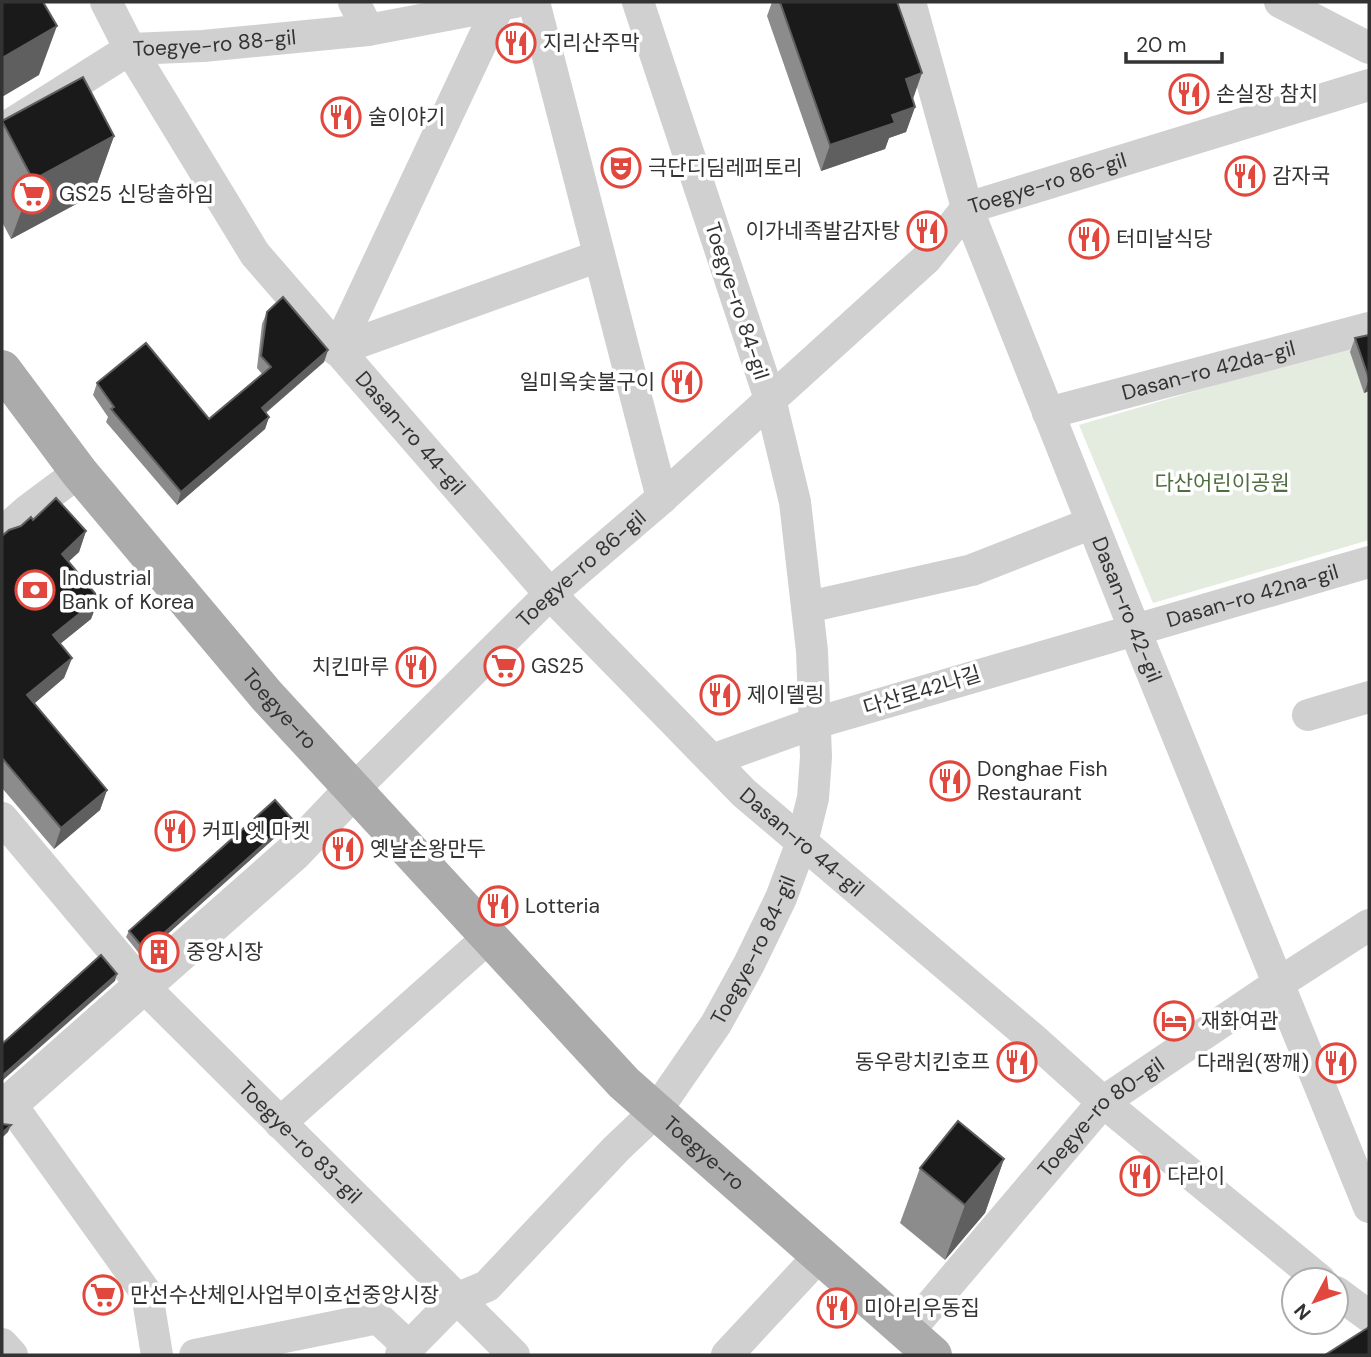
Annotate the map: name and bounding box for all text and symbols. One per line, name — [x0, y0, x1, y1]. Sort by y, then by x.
scale bar — [1126, 21, 1222, 65]
restaurant icon: 지리산주막 — [495, 22, 537, 64]
street label: Toegye-ro 88-gil — [132, 23, 297, 63]
place label: 지리산주막 — [543, 29, 640, 57]
text: 20 m — [1136, 31, 1187, 59]
restaurant icon: 손실장 참치 — [1168, 73, 1210, 115]
place label: 손실장 참치 — [1216, 80, 1318, 108]
restaurant icon: 술이야기 — [320, 96, 362, 138]
place label: 술이야기 — [368, 103, 445, 131]
street label: Toegye-ro 86-gil — [965, 146, 1130, 221]
theatre icon: 극단디딤레퍼토리 — [600, 147, 642, 189]
place label: 극단디딤레퍼토리 — [648, 154, 803, 182]
restaurant icon: 감자국 — [1224, 155, 1266, 197]
place label: 감자국 — [1272, 162, 1330, 190]
supermarket icon: GS25 신당솔하임 — [11, 173, 53, 215]
place label: GS25 신당솔하임 — [59, 180, 214, 208]
restaurant icon: 이가네족발감자탕 — [906, 210, 948, 252]
place label: 이가네족발감자탕 — [745, 217, 900, 245]
restaurant icon: 터미날식당 — [1068, 218, 1110, 260]
street label: Toegye-ro 84-gil — [698, 219, 776, 383]
place label: 터미날식당 — [1116, 225, 1213, 253]
street label: Dasan-ro 42da-gil — [1119, 334, 1298, 407]
restaurant icon: 일미옥숯불구이 — [661, 361, 703, 403]
street label: Dasan-ro 44-gil — [349, 365, 472, 501]
place label: 일미옥숯불구이 — [520, 368, 655, 396]
park label: 다산어린이공원 — [1154, 469, 1290, 497]
street label: Toegye-ro 86-gil — [510, 504, 652, 634]
street label: Dasan-ro 42-gil — [1085, 533, 1169, 687]
street label: Dasan-ro 42na-gil — [1163, 558, 1342, 634]
place label: Industrial Bank of Korea — [62, 564, 194, 616]
bank icon: Industrial Bank of Korea — [14, 569, 56, 611]
supermarket icon: GS25 — [483, 645, 525, 687]
restaurant icon: 치킨마루 — [395, 646, 437, 688]
place label: GS25 — [531, 652, 584, 680]
place label: 치킨마루 — [312, 653, 389, 681]
street label: 다산로42나길 — [860, 660, 984, 722]
street label: Toegye-ro — [236, 663, 323, 755]
restaurant icon: 제이델링 — [699, 674, 741, 716]
place label: 제이델링 — [747, 681, 824, 709]
place label: Donghae Fish Restaurant — [977, 755, 1108, 807]
restaurant icon: Donghae Fish Restaurant — [929, 760, 971, 802]
street label: Dasan-ro 44-gil — [734, 781, 870, 903]
restaurant icon: 커피 엣 마켓 — [154, 810, 196, 852]
place label: 커피 엣 마켓 — [202, 817, 310, 845]
restaurant icon: 옛날손왕만두 — [322, 828, 364, 870]
place label: 옛날손왕만두 — [370, 835, 486, 863]
street label: Toegye-ro 84-gil — [704, 872, 802, 1030]
restaurant icon: Lotteria — [477, 885, 519, 927]
place label: Lotteria — [525, 892, 600, 920]
building icon: 중앙시장 — [138, 931, 180, 973]
place label: 중앙시장 — [186, 938, 263, 966]
hotel icon: 재화여관 — [1153, 1000, 1195, 1042]
place label: 재화여관 — [1201, 1007, 1278, 1035]
restaurant icon: 동우랑치킨호프 — [996, 1041, 1038, 1083]
restaurant icon: 다래원(짱깨) — [1315, 1042, 1357, 1084]
place label: 동우랑치킨호프 — [855, 1048, 990, 1076]
place label: 다래원(짱깨) — [1197, 1049, 1309, 1077]
street label: Toegye-ro 80-gil — [1031, 1051, 1170, 1183]
street label: Toegye-ro 83-gil — [232, 1075, 368, 1210]
street label: Toegye-ro — [657, 1110, 751, 1197]
restaurant icon: 다라이 — [1119, 1155, 1161, 1197]
place label: 다라이 — [1167, 1162, 1225, 1190]
north arrow — [1280, 1266, 1350, 1336]
supermarket icon: 만선수산체인사업부이호선중앙시장 — [82, 1274, 124, 1316]
place label: 만선수산체인사업부이호선중앙시장 — [130, 1281, 439, 1309]
restaurant icon: 미아리우동집 — [816, 1287, 858, 1329]
place label: 미아리우동집 — [864, 1294, 980, 1322]
text: N — [1289, 1298, 1317, 1325]

